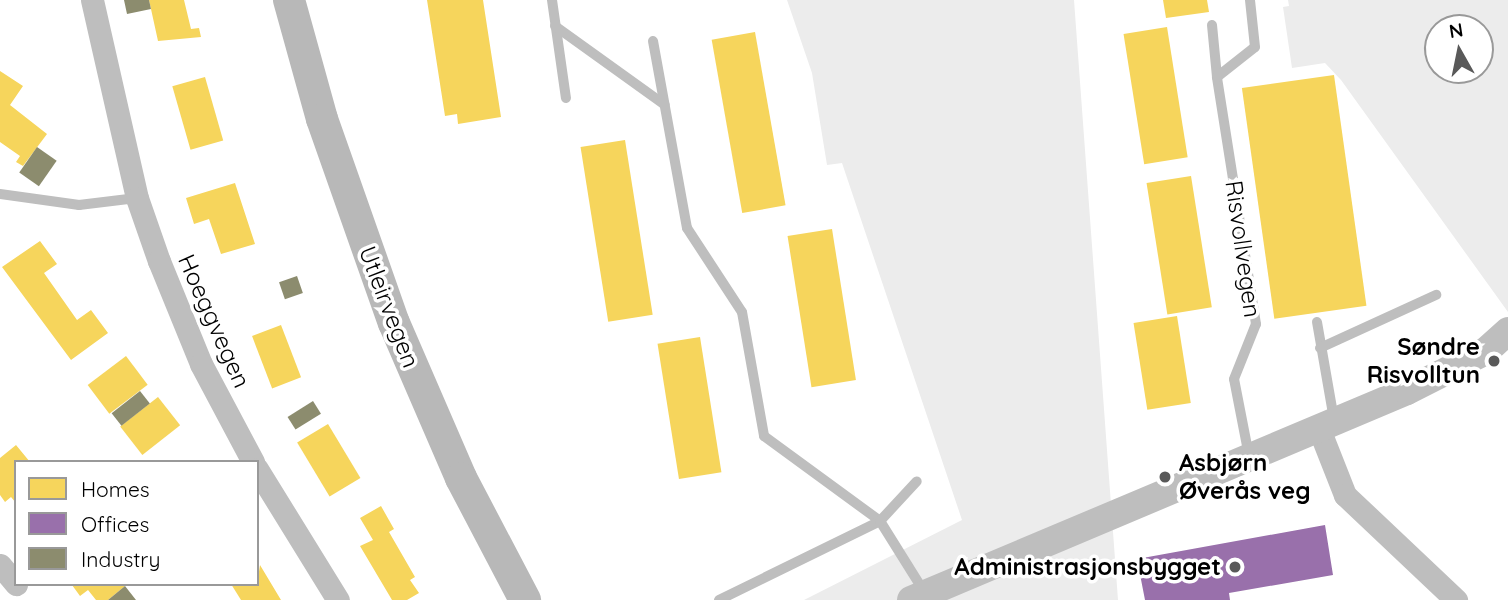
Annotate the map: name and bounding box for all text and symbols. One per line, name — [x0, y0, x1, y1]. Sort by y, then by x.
north arrow — [1424, 14, 1494, 84]
text: N — [1447, 17, 1465, 43]
street label: Risvollvegen — [1219, 179, 1267, 319]
street label: Utleirvegen — [353, 242, 425, 372]
street label: Hoeggvegen — [172, 250, 256, 392]
place label: Søndre Risvolltun — [1367, 333, 1480, 389]
marker: Søndre Risvolltun — [1486, 353, 1502, 369]
place label: Asbjørn Øverås veg — [1179, 449, 1310, 505]
legend — [14, 460, 259, 586]
marker: Asbjørn Øverås veg — [1157, 469, 1173, 485]
text: Homes — [81, 476, 150, 502]
text: Offices — [81, 511, 149, 537]
text: Industry — [81, 546, 160, 572]
place label: Administrasjonsbygget — [954, 553, 1221, 581]
marker: Administrasjonsbygget — [1227, 559, 1243, 575]

